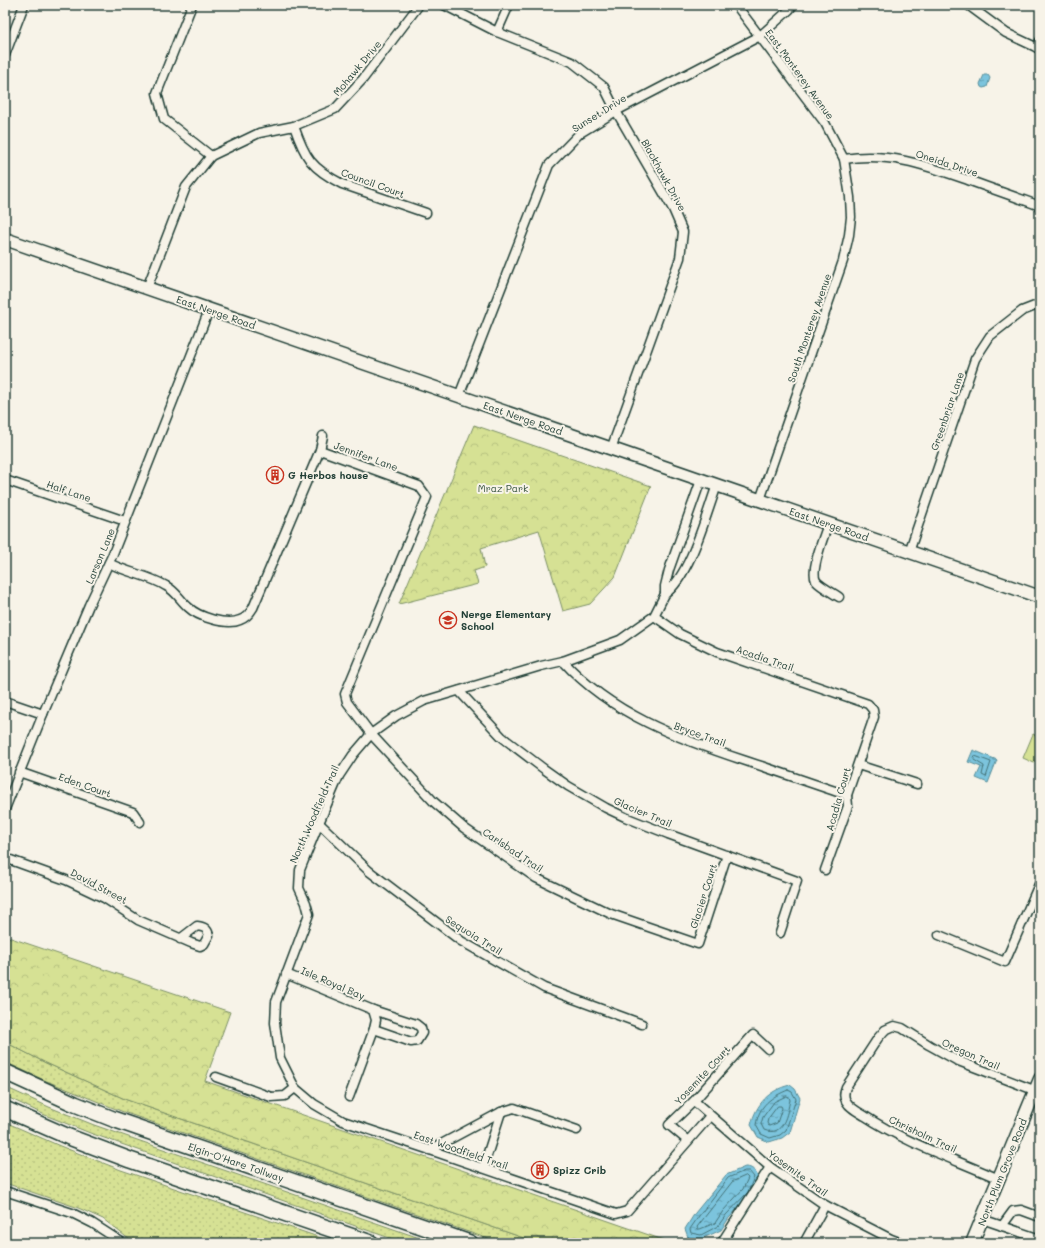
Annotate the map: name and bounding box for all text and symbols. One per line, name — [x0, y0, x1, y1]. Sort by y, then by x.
street label: East Monterey Avenue — [762, 26, 838, 122]
street label: Mohawk Drive — [330, 37, 384, 99]
street label: Sunset Drive — [569, 91, 629, 135]
street label: Blackhawk Drive — [638, 136, 690, 214]
street label: Oneida Drive — [914, 146, 980, 180]
street label: Council Court — [339, 165, 407, 201]
street label: South Monterey Avenue — [784, 272, 834, 384]
street label: East Nerge Road — [174, 292, 258, 332]
street label: Greenbriar Lane — [927, 370, 967, 452]
street label: East Nerge Road — [481, 398, 565, 438]
street label: Jennifer Lane — [332, 438, 400, 474]
building icon: G Herbos house — [265, 465, 285, 485]
place label: G Herbos house — [288, 468, 368, 482]
street label: Half Lane — [45, 477, 93, 505]
park label: Mraz Park — [478, 481, 528, 495]
street label: East Nerge Road — [787, 504, 871, 544]
street label: Larson Lane — [82, 526, 118, 586]
place label: Nerge Elementary School — [461, 607, 552, 633]
school or university icon: Nerge Elementary School — [438, 610, 458, 630]
street label: Acadia Trail — [734, 642, 796, 674]
street label: Bryce Trail — [672, 718, 728, 750]
street label: North Woodfield Trail — [286, 763, 342, 865]
street label: Acadia Court — [822, 765, 854, 833]
street label: Eden Court — [57, 769, 113, 801]
street label: Glacier Trail — [612, 793, 674, 831]
street label: Carlsbad Trail — [480, 825, 546, 875]
street label: Glacier Court — [686, 862, 720, 930]
street label: David Street — [68, 865, 130, 907]
street label: Sequoia Trail — [443, 912, 505, 958]
street label: Isle Royal Bay — [299, 963, 367, 1003]
street label: Oregon Trail — [940, 1035, 1002, 1073]
street label: Yosemite Court — [671, 1042, 733, 1108]
street label: Chrisholm Trail — [887, 1112, 959, 1156]
street label: North Plum Grove Road — [974, 1116, 1030, 1228]
street label: East Woodfield Trail — [412, 1127, 510, 1173]
street label: Elgin-O'Hare Tollway — [186, 1139, 286, 1185]
street label: Yosemite Trail — [765, 1147, 831, 1199]
building icon: Spizz Crib — [530, 1160, 550, 1180]
place label: Spizz Crib — [553, 1163, 606, 1177]

